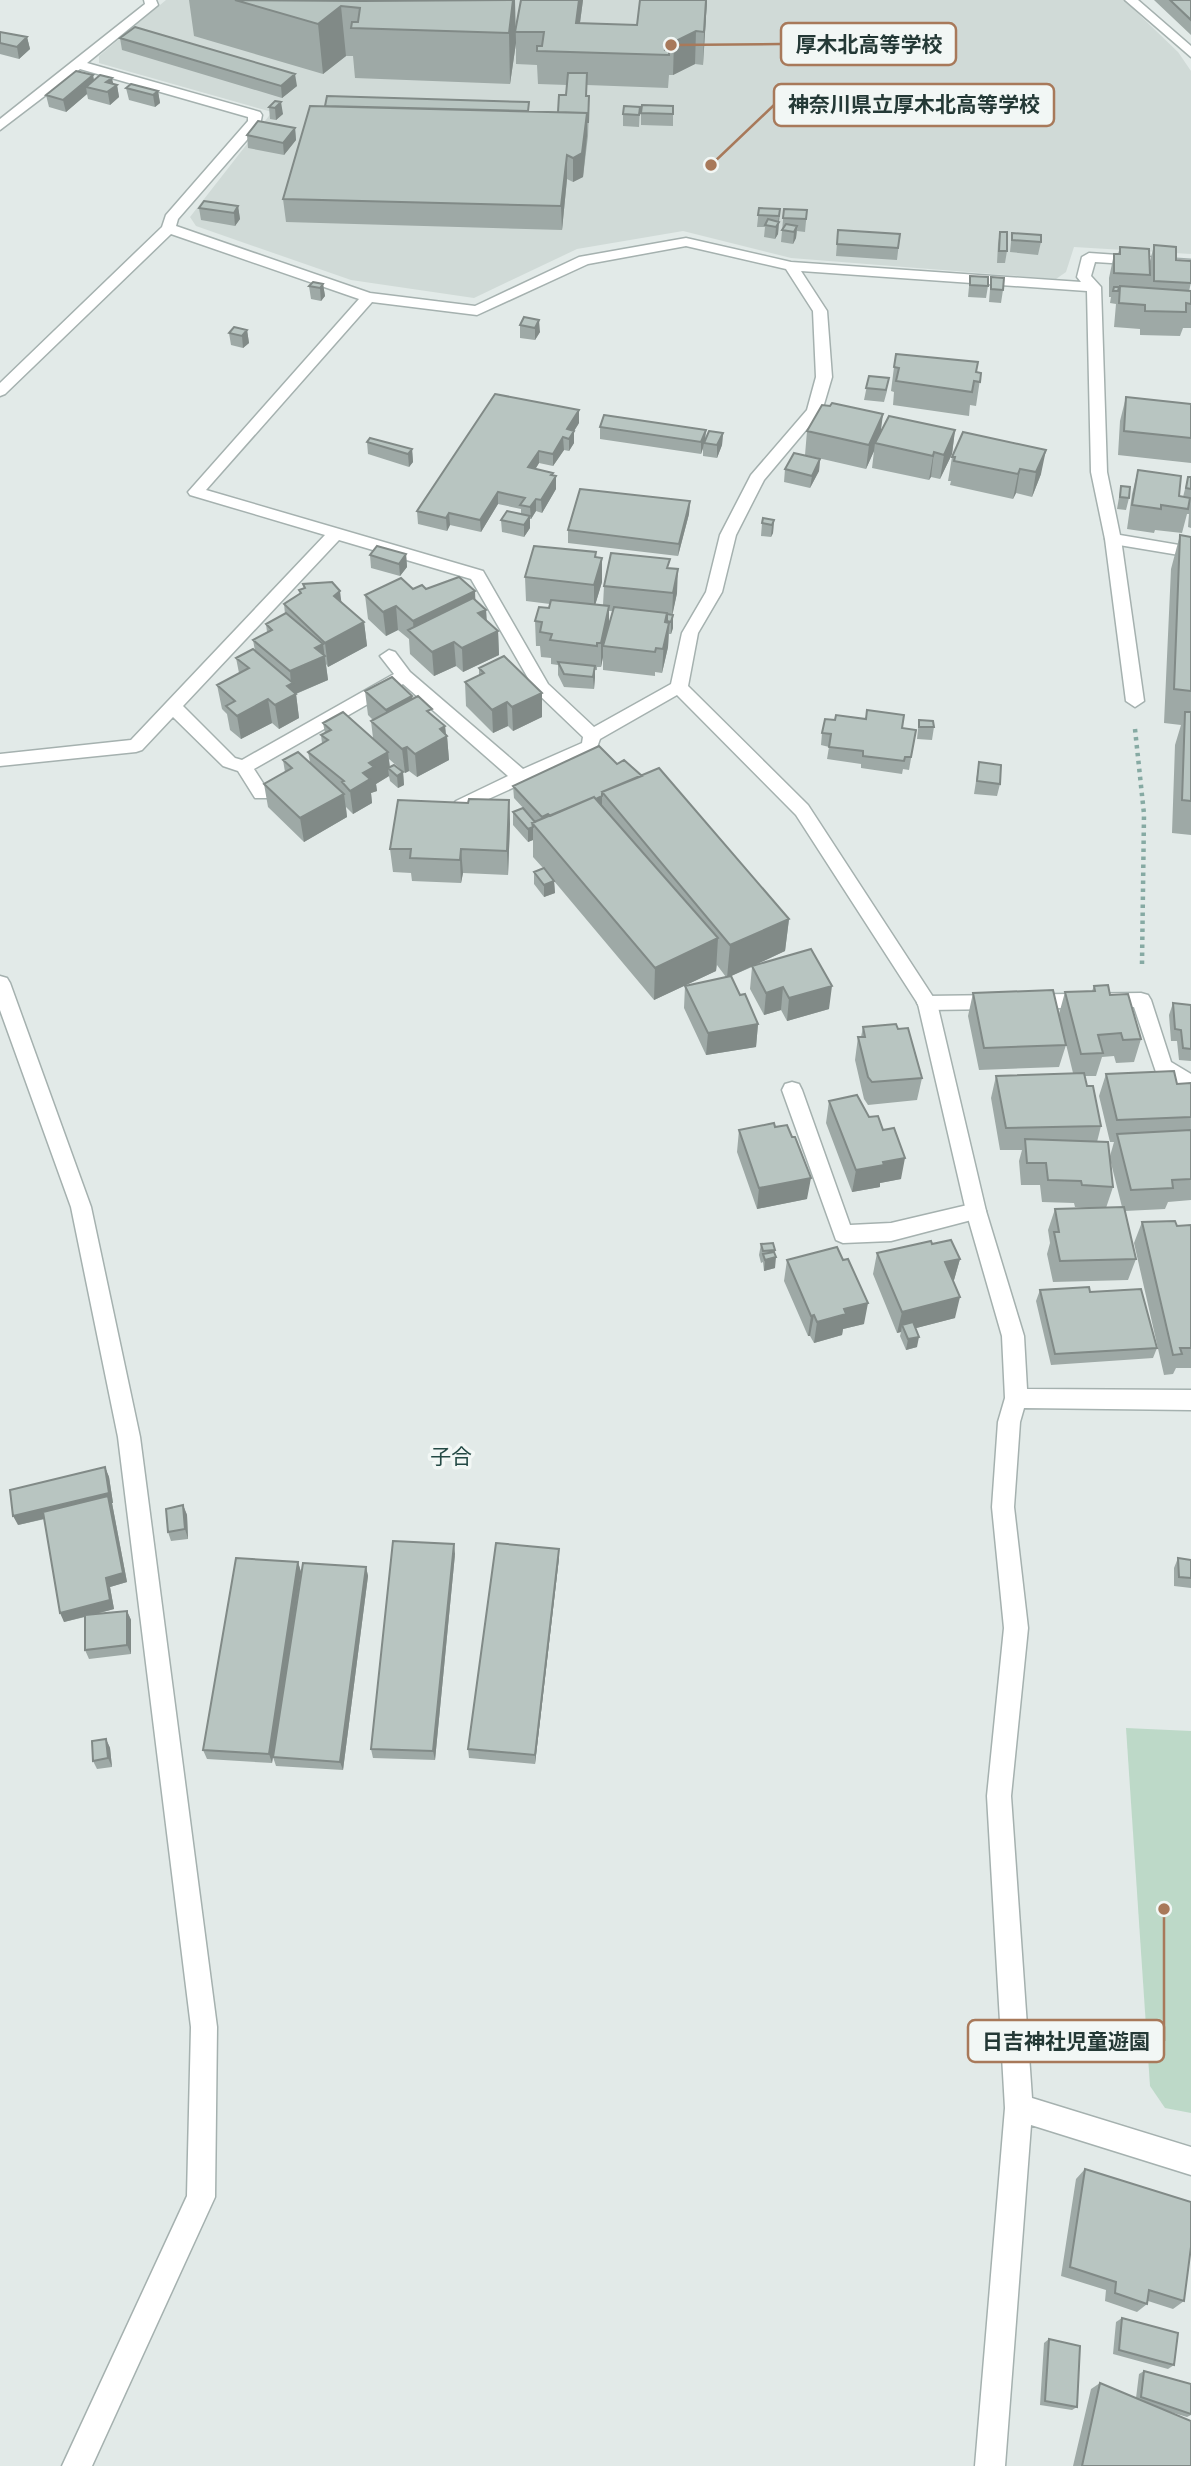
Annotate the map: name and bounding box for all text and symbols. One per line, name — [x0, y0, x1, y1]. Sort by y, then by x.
callout: 厚木北高等学校 — [781, 23, 956, 65]
text: 厚木北高等学校 — [796, 31, 943, 57]
callout: 神奈川県立厚木北高等学校 — [774, 84, 1054, 126]
text: 神奈川県立厚木北高等学校 — [788, 91, 1040, 117]
district label: 子合 — [430, 1443, 472, 1469]
callout: 日吉神社児童遊園 — [968, 2020, 1164, 2062]
text: 日吉神社児童遊園 — [982, 2028, 1150, 2054]

